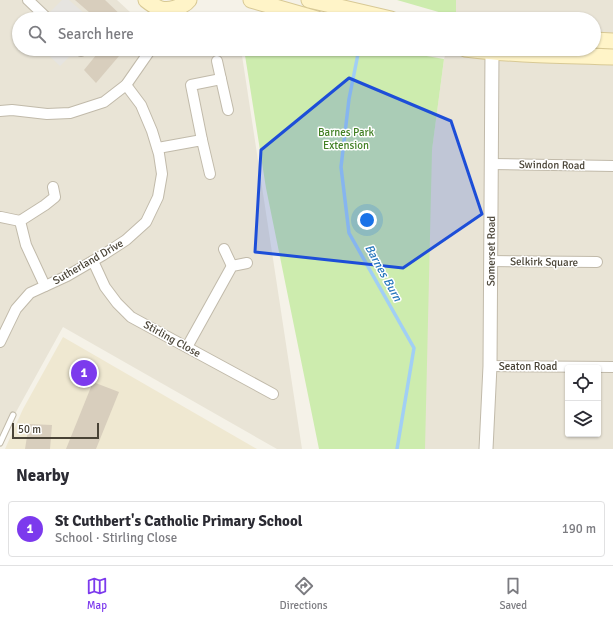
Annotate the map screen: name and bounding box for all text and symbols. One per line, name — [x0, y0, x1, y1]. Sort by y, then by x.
search box — [12, 12, 601, 56]
icon: search — [26, 23, 48, 45]
text: Search here — [58, 25, 134, 43]
park label: Barnes Park Extension — [318, 126, 375, 152]
street label: Swindon Road — [519, 158, 586, 172]
your location — [357, 210, 377, 230]
street label: Somerset Road — [484, 216, 497, 286]
street label: Sutherland Drive — [50, 237, 126, 287]
water label: Barnes Burn — [361, 242, 405, 305]
street label: Selkirk Square — [510, 255, 578, 269]
street label: Stirling Close — [141, 318, 203, 360]
pin: 1 — [71, 358, 97, 388]
street label: Seaton Road — [499, 360, 557, 373]
map controls — [565, 365, 601, 437]
button: locate — [565, 365, 601, 401]
button: layers — [565, 401, 601, 437]
scale bar — [12, 421, 99, 440]
text: 50 m — [18, 423, 41, 436]
text: Nearby — [16, 465, 69, 486]
text: St Cuthbert's Catholic Primary School — [55, 512, 302, 530]
text: 1 — [26, 521, 34, 537]
text: 190 m — [562, 521, 596, 537]
text: School · Stirling Close — [55, 530, 177, 546]
tab: Map — [86, 575, 108, 612]
tab: Directions — [280, 575, 328, 612]
tab: Saved — [499, 575, 527, 612]

